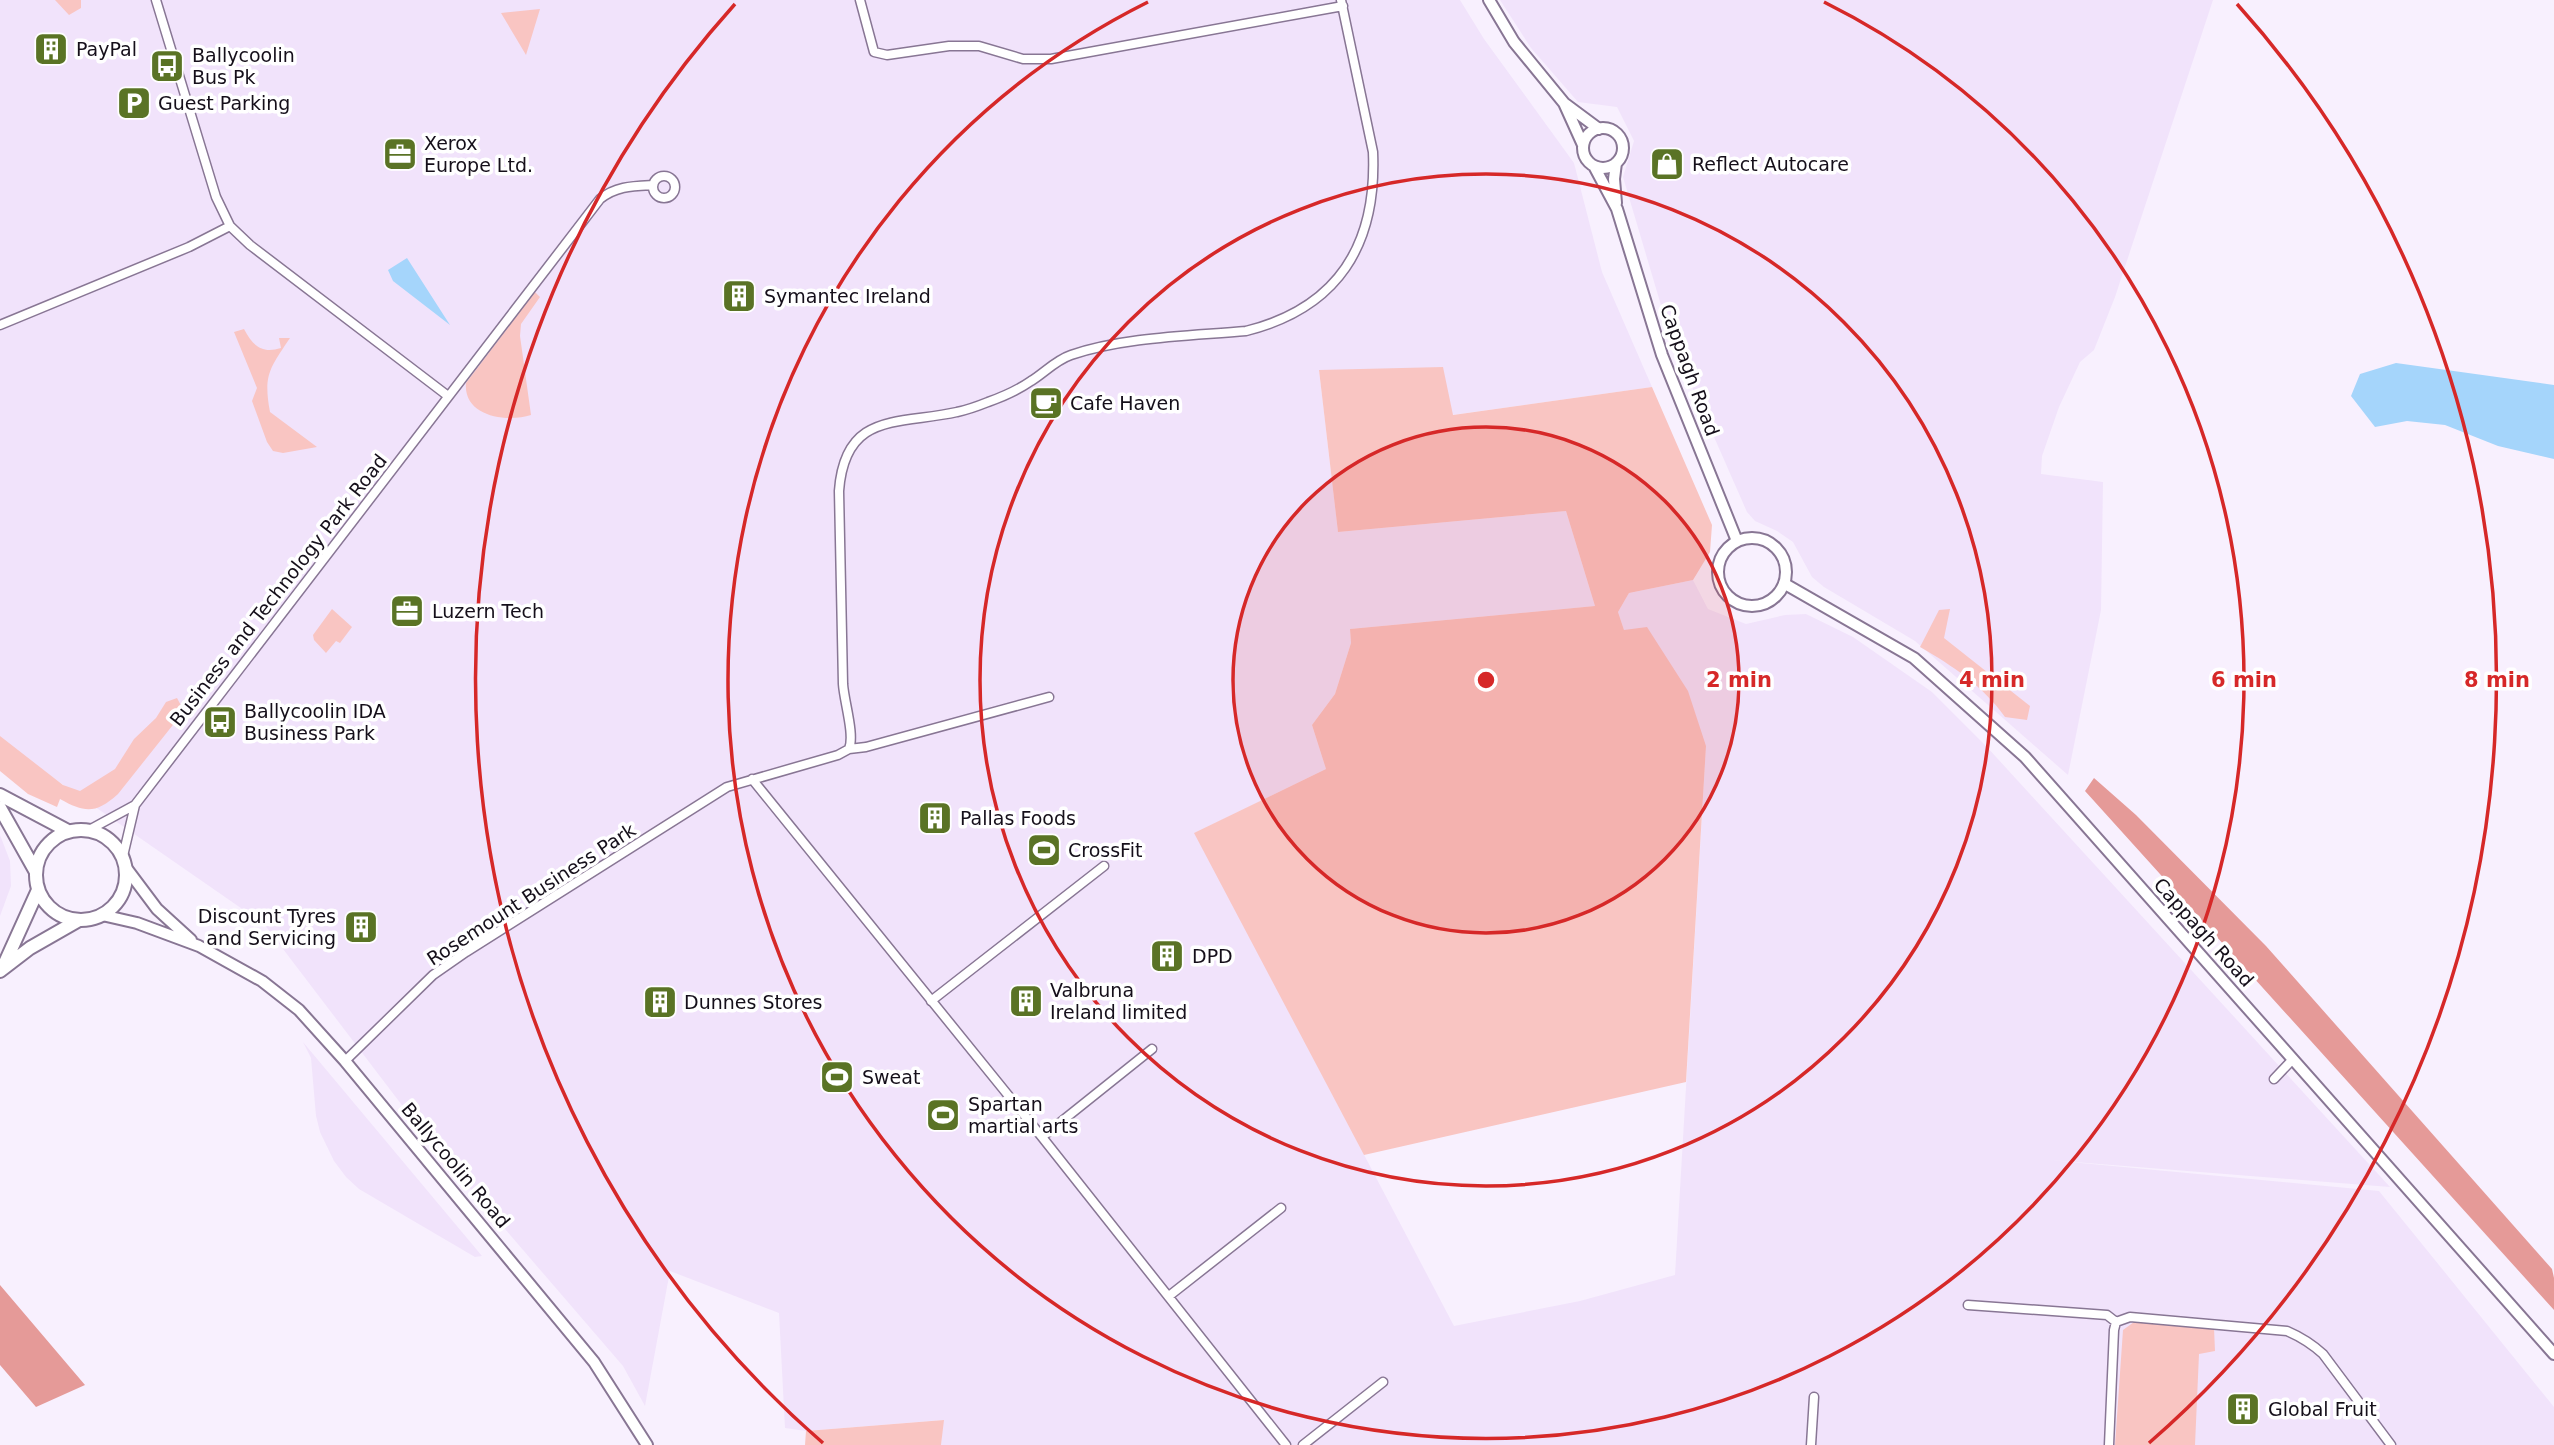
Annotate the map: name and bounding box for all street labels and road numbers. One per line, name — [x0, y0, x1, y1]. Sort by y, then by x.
street label: Cappagh Road — [1656, 301, 1724, 439]
street label: Business and Technology Park Road — [165, 450, 391, 730]
street label: Rosemount Business Park — [423, 818, 639, 970]
street label: Cappagh Road — [2149, 873, 2259, 991]
street label: Ballycoolin Road — [397, 1098, 515, 1232]

